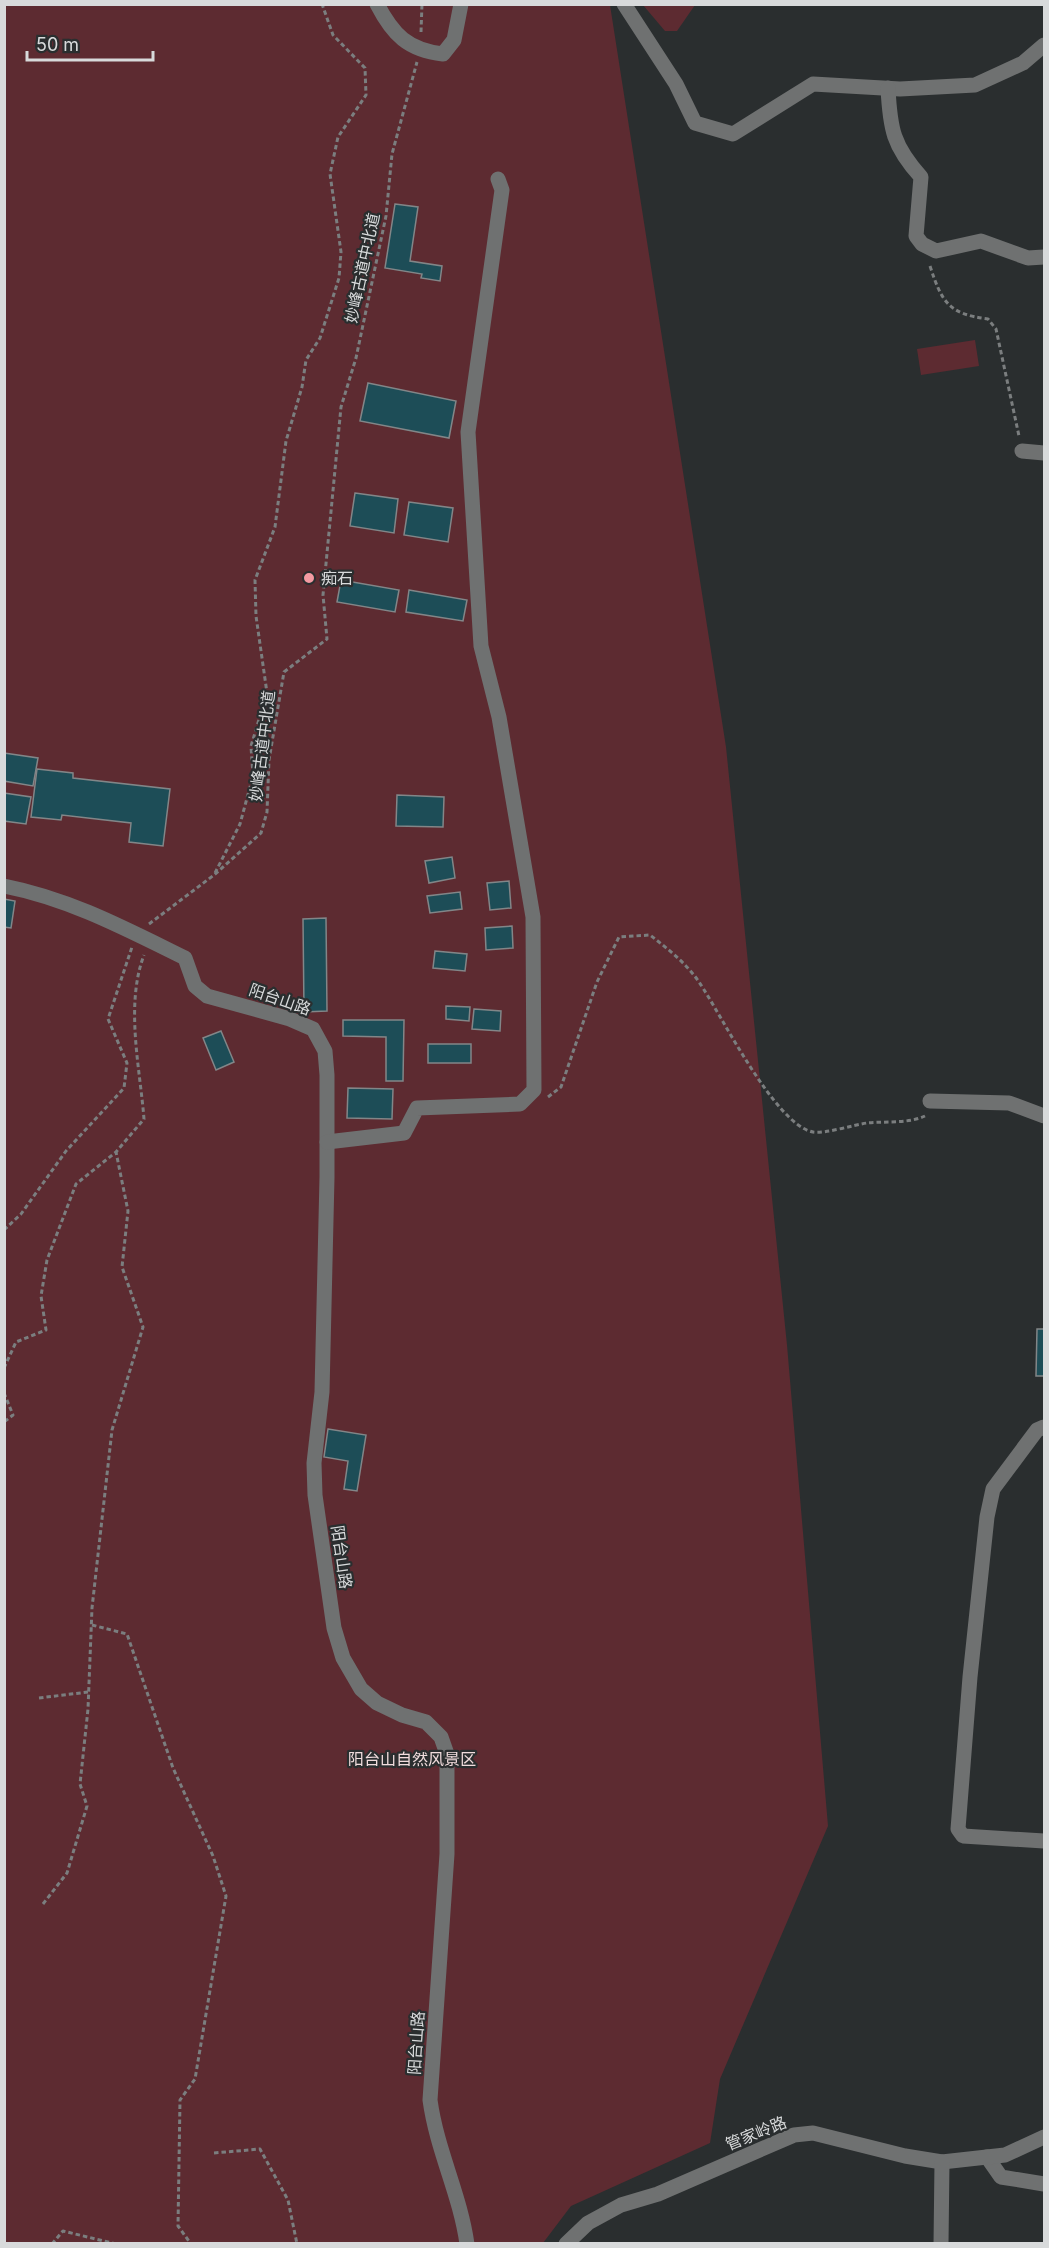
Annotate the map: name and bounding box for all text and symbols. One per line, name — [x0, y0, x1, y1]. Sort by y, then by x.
scale bar — [27, 24, 153, 62]
text: 50 m — [36, 34, 79, 55]
street label: 妙峰古道中北道 — [341, 211, 383, 325]
place label: 痴石 — [321, 568, 353, 588]
marker: 痴石 — [302, 571, 316, 585]
street label: 妙峰古道中北道 — [245, 689, 279, 803]
street label: 阳台山路 — [246, 979, 314, 1019]
street label: 阳台山路 — [328, 1524, 356, 1590]
park label: 阳台山自然风景区 — [348, 1749, 476, 1769]
street label: 阳台山路 — [404, 2010, 428, 2076]
street label: 管家岭路 — [723, 2112, 789, 2154]

